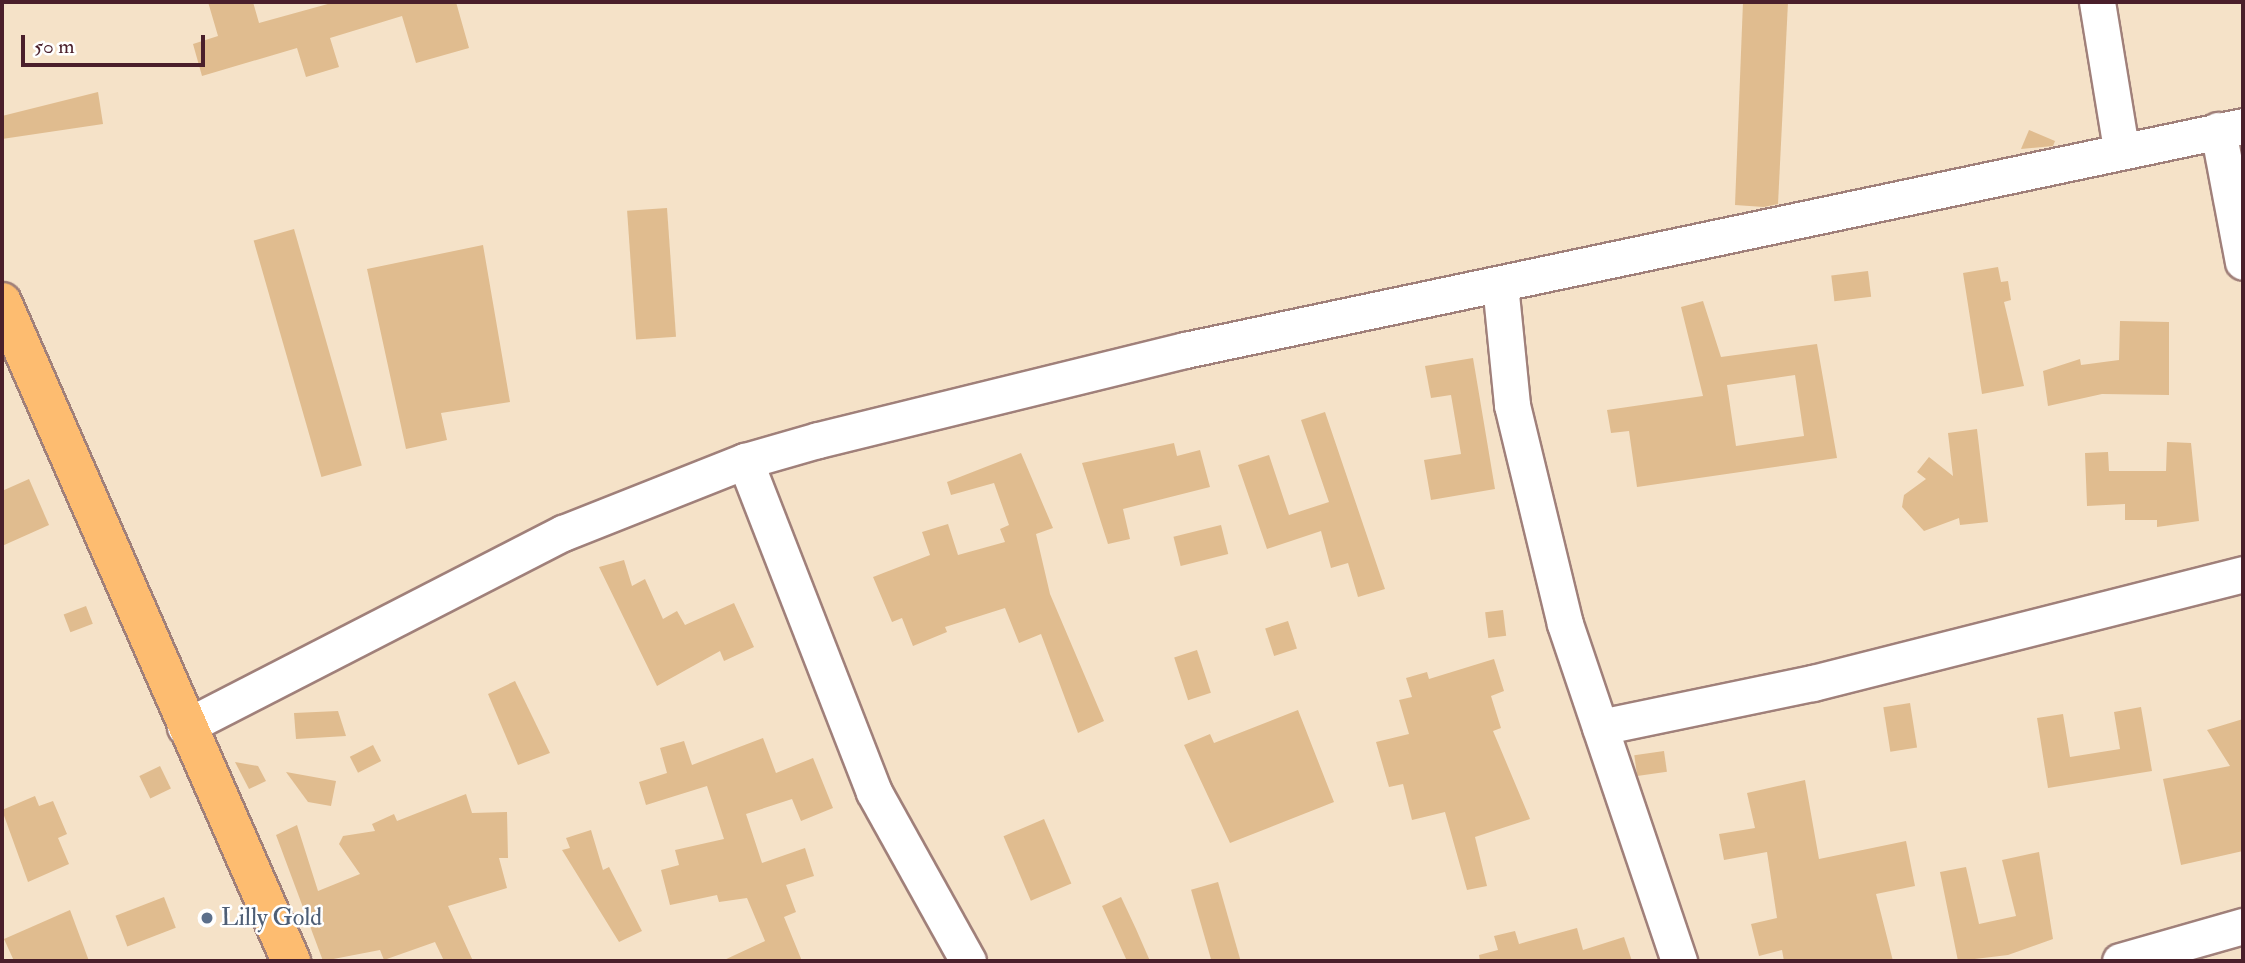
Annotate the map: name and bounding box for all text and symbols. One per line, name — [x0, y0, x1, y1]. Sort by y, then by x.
scale bar — [24, 21, 208, 65]
text: 50 m — [34, 33, 75, 60]
place label: Lilly Gold — [221, 904, 322, 932]
marker: Lilly Gold — [199, 910, 215, 926]

